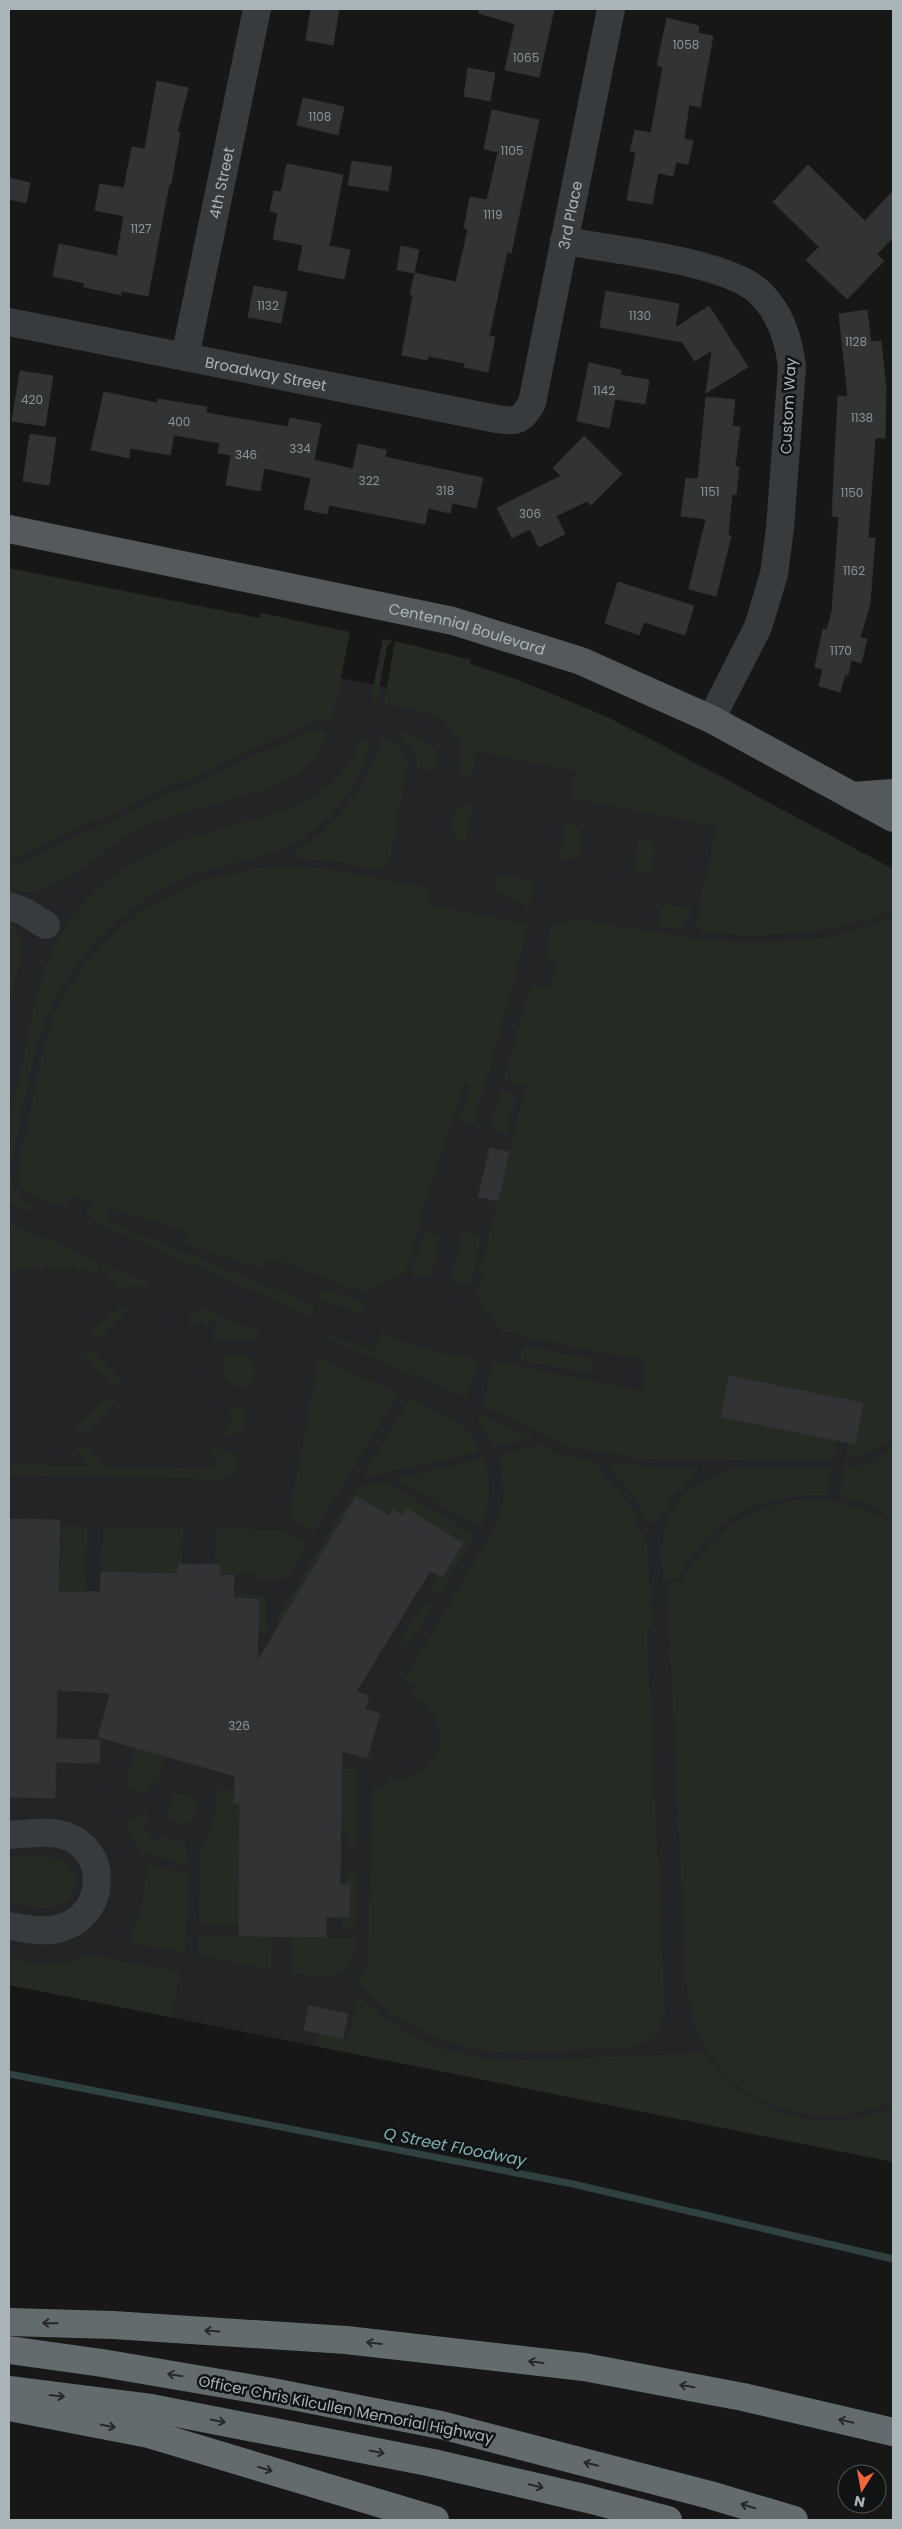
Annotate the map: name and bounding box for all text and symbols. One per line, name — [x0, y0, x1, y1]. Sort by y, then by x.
house number: 1058 — [673, 36, 699, 53]
house number: 1065 — [513, 49, 539, 66]
house number: 1108 — [309, 108, 331, 125]
house number: 1105 — [501, 142, 523, 159]
street label: 4th Street — [203, 145, 239, 220]
street label: 3rd Place — [553, 179, 587, 251]
house number: 1119 — [483, 206, 503, 223]
house number: 1127 — [130, 220, 152, 237]
house number: 1132 — [257, 297, 279, 314]
house number: 1130 — [629, 307, 651, 324]
house number: 1128 — [845, 333, 867, 350]
street label: Broadway Street — [203, 351, 329, 395]
street label: Custom Way — [775, 357, 801, 455]
house number: 1142 — [593, 382, 615, 399]
house number: 420 — [21, 391, 43, 408]
house number: 1138 — [851, 409, 873, 426]
house number: 400 — [168, 413, 190, 430]
house number: 334 — [289, 440, 311, 457]
house number: 346 — [235, 446, 257, 463]
house number: 322 — [359, 472, 380, 489]
house number: 318 — [436, 482, 454, 499]
house number: 1151 — [700, 483, 720, 500]
house number: 1150 — [841, 484, 863, 501]
house number: 306 — [519, 505, 541, 522]
house number: 1162 — [843, 562, 865, 579]
street label: Centennial Boulevard — [387, 597, 548, 660]
house number: 1170 — [830, 642, 852, 659]
house number: 326 — [228, 1717, 250, 1734]
water label: Q Street Floodway — [382, 2122, 529, 2172]
one-way arrow — [42, 2318, 58, 2328]
one-way arrow — [204, 2327, 220, 2336]
one-way arrow — [366, 2338, 382, 2348]
one-way arrow — [528, 2357, 544, 2367]
one-way arrow — [168, 2370, 184, 2380]
street label: Officer Chris Kilcullen Memorial Highway — [197, 2370, 496, 2448]
one-way arrow — [680, 2381, 696, 2391]
one-way arrow — [49, 2391, 65, 2401]
one-way arrow — [209, 2416, 225, 2426]
one-way arrow — [838, 2416, 854, 2425]
one-way arrow — [100, 2422, 116, 2432]
one-way arrow — [369, 2447, 385, 2457]
one-way arrow — [583, 2459, 599, 2468]
north arrow — [837, 2464, 887, 2514]
one-way arrow — [256, 2465, 272, 2475]
one-way arrow — [527, 2482, 543, 2491]
text: N — [852, 2491, 867, 2513]
one-way arrow — [740, 2501, 756, 2511]

